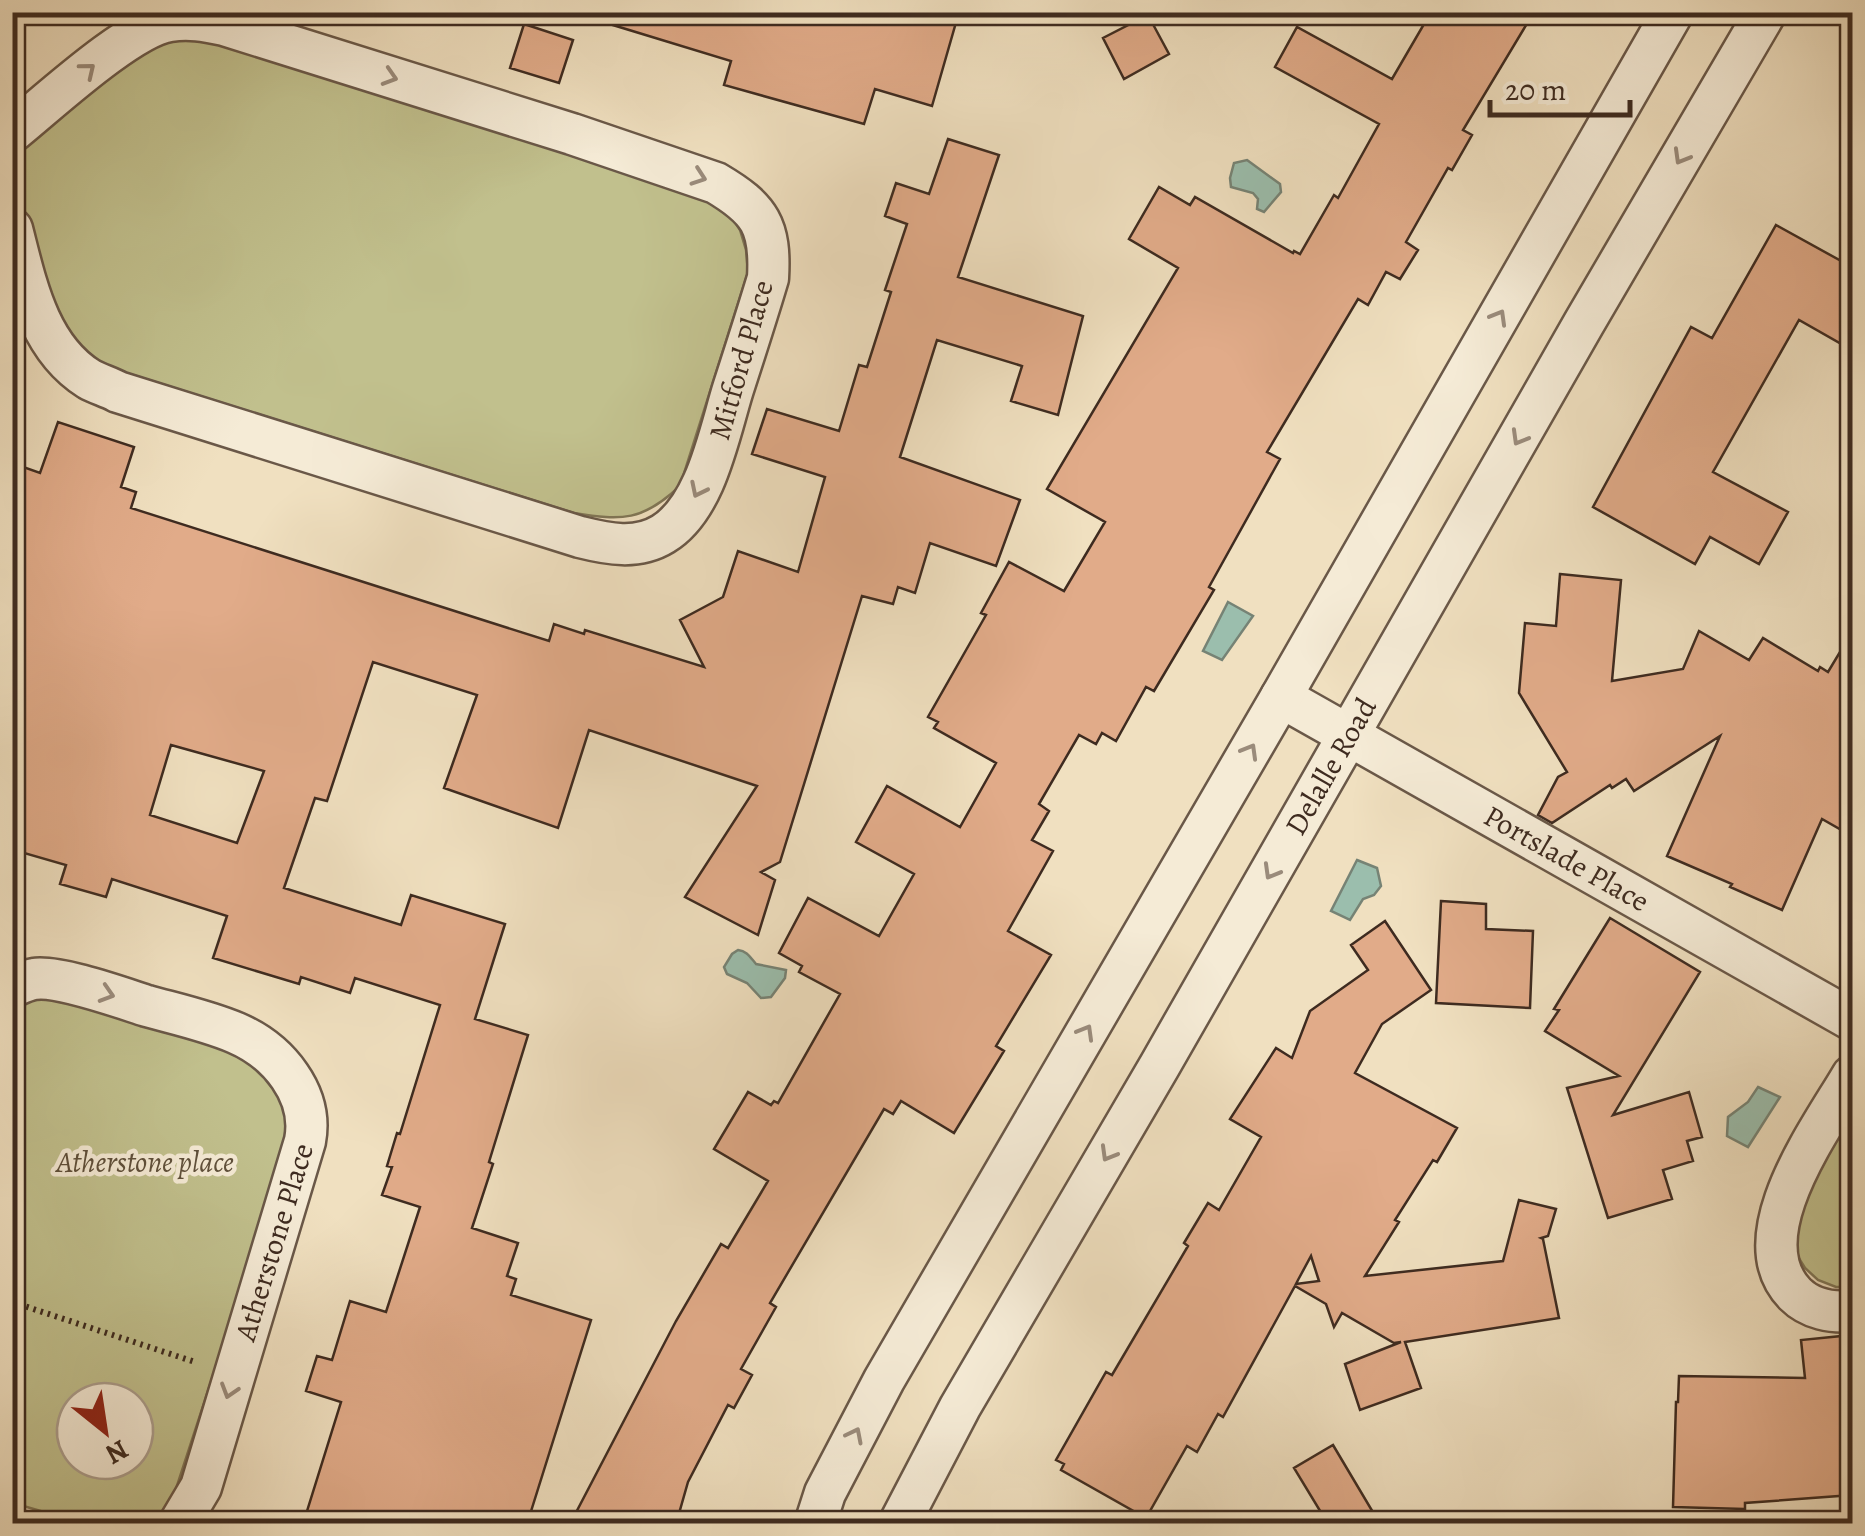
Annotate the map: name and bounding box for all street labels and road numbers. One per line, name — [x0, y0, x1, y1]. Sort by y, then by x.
street label: Mitford Place — [699, 275, 783, 445]
street label: Delalle Road — [1275, 690, 1386, 843]
street label: Portslade Place — [1477, 796, 1656, 921]
street label: Atherstone Place — [225, 1138, 323, 1347]

